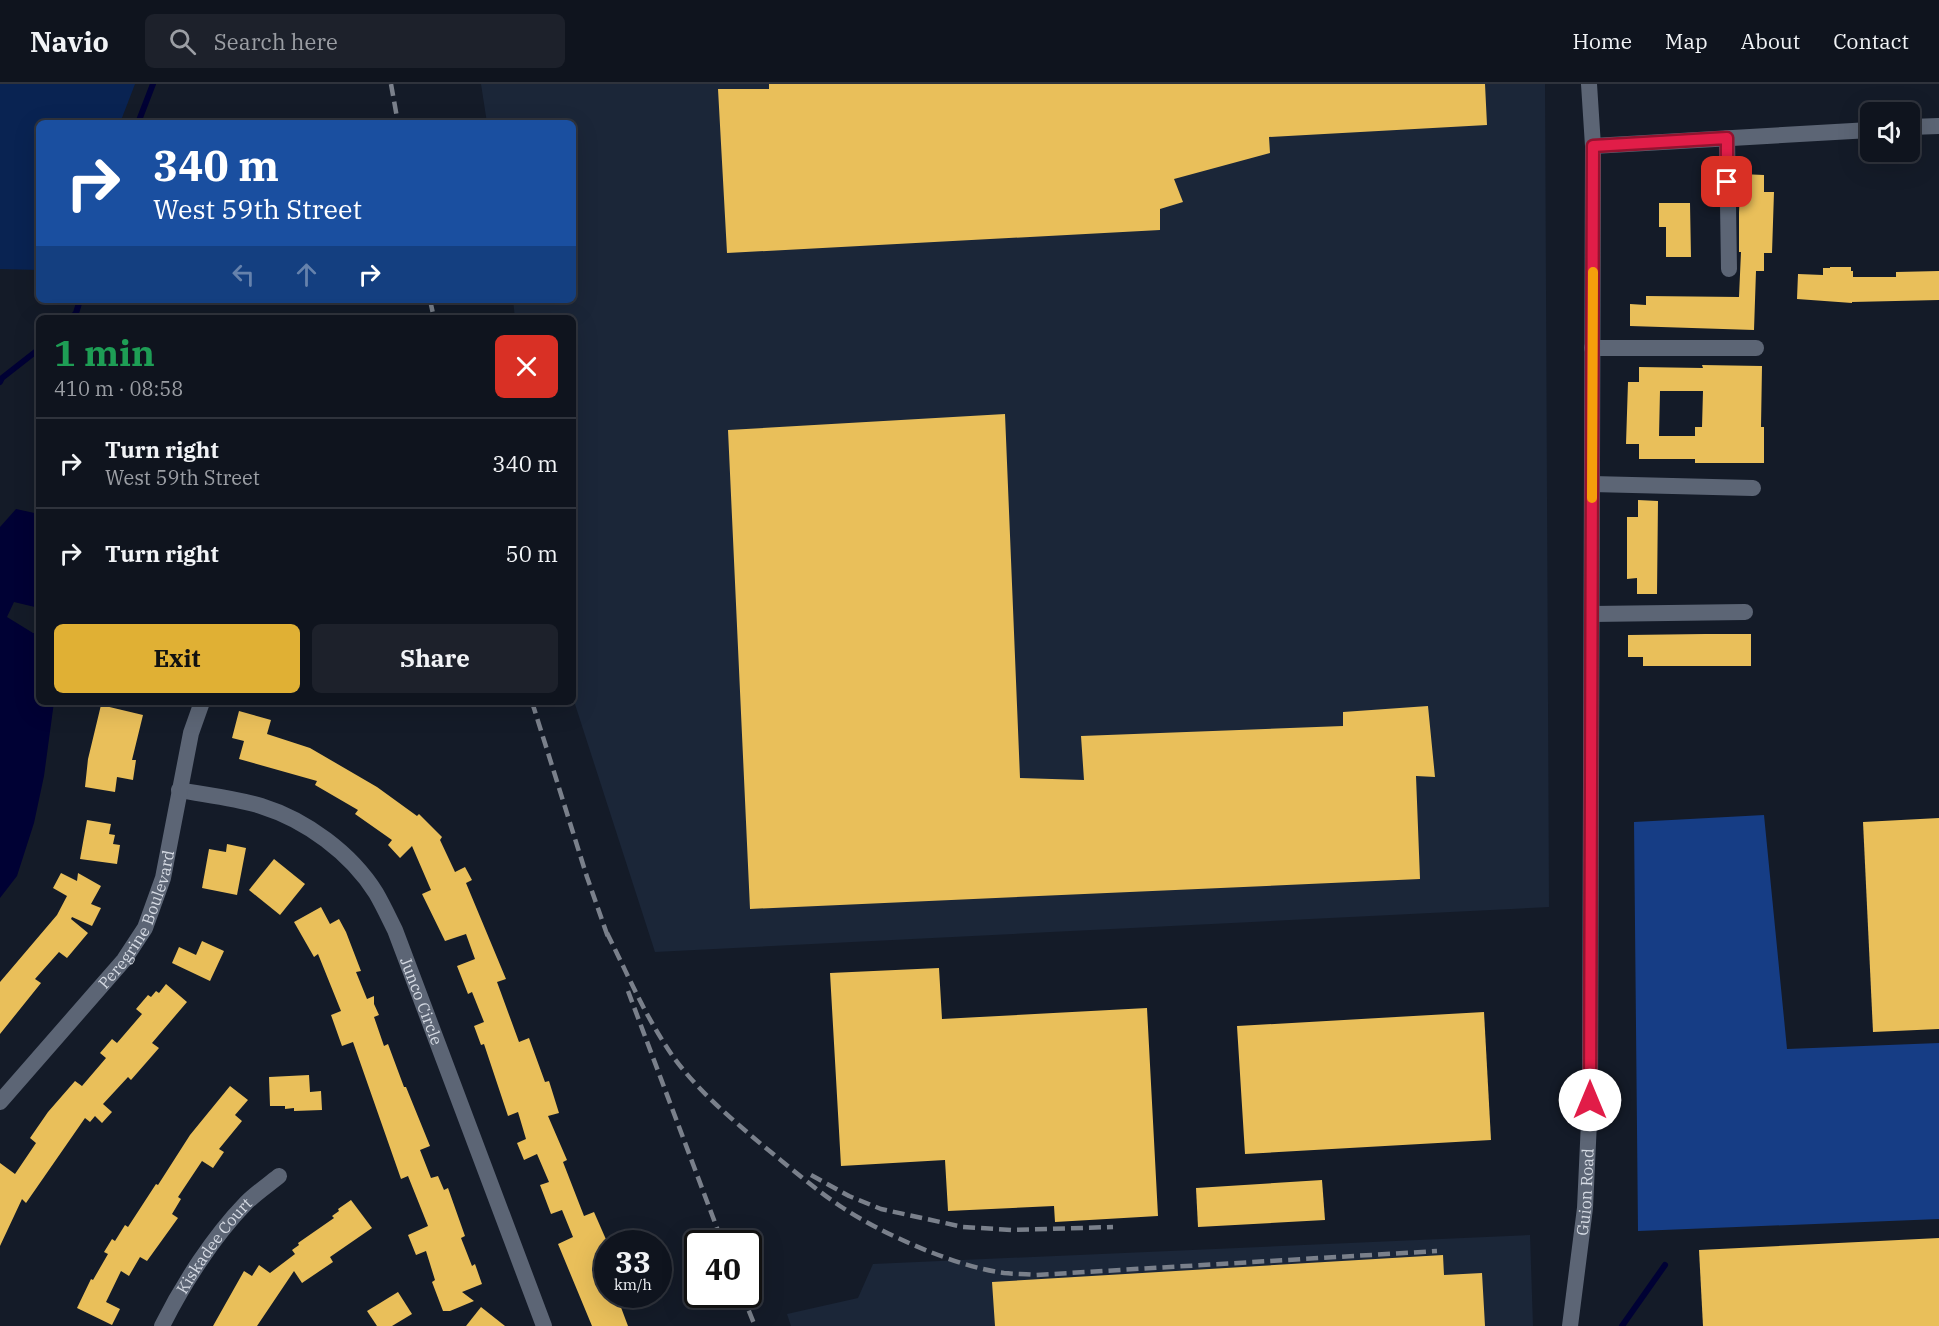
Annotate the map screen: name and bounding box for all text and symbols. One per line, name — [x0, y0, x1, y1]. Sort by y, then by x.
search box — [145, 14, 565, 68]
text: Navio — [30, 23, 109, 60]
icon: search — [166, 25, 199, 58]
text: Search here — [214, 27, 338, 56]
text: Home — [1572, 27, 1632, 55]
text: Map — [1665, 27, 1708, 55]
text: About — [1741, 27, 1800, 55]
text: Contact — [1833, 27, 1909, 55]
map controls — [1860, 102, 1920, 162]
button: sound — [1860, 102, 1920, 162]
text: 340 m — [153, 138, 279, 193]
icon: right — [54, 144, 132, 222]
pin — [1701, 156, 1752, 207]
icon: arrive — [1710, 165, 1743, 198]
text: West 59th Street — [153, 191, 362, 226]
icon: left — [227, 258, 260, 291]
icon: ahead — [290, 258, 323, 291]
icon: right — [353, 258, 386, 291]
text: 1 min — [54, 329, 155, 376]
button: close — [495, 335, 558, 398]
text: 410 m · 08:58 — [54, 375, 183, 402]
text: Turn right — [105, 435, 219, 464]
icon: right — [54, 447, 87, 480]
text: 340 m — [492, 449, 558, 478]
text: West 59th Street — [105, 464, 260, 491]
icon: right — [54, 537, 87, 570]
text: Turn right — [105, 539, 219, 568]
text: 50 m — [506, 539, 558, 568]
button: Exit — [54, 624, 300, 693]
button: Share — [312, 624, 558, 693]
street label: Peregrine Boulevard — [94, 848, 178, 993]
street label: Junco Circle — [396, 954, 447, 1048]
position arrow — [1558, 1068, 1622, 1132]
street label: Guion Road — [1572, 1147, 1598, 1237]
street label: Kiskadee Court — [172, 1193, 256, 1297]
speed limit sign: 40 — [684, 1230, 762, 1308]
text: 33 — [615, 1242, 651, 1281]
text: km/h — [614, 1275, 652, 1294]

